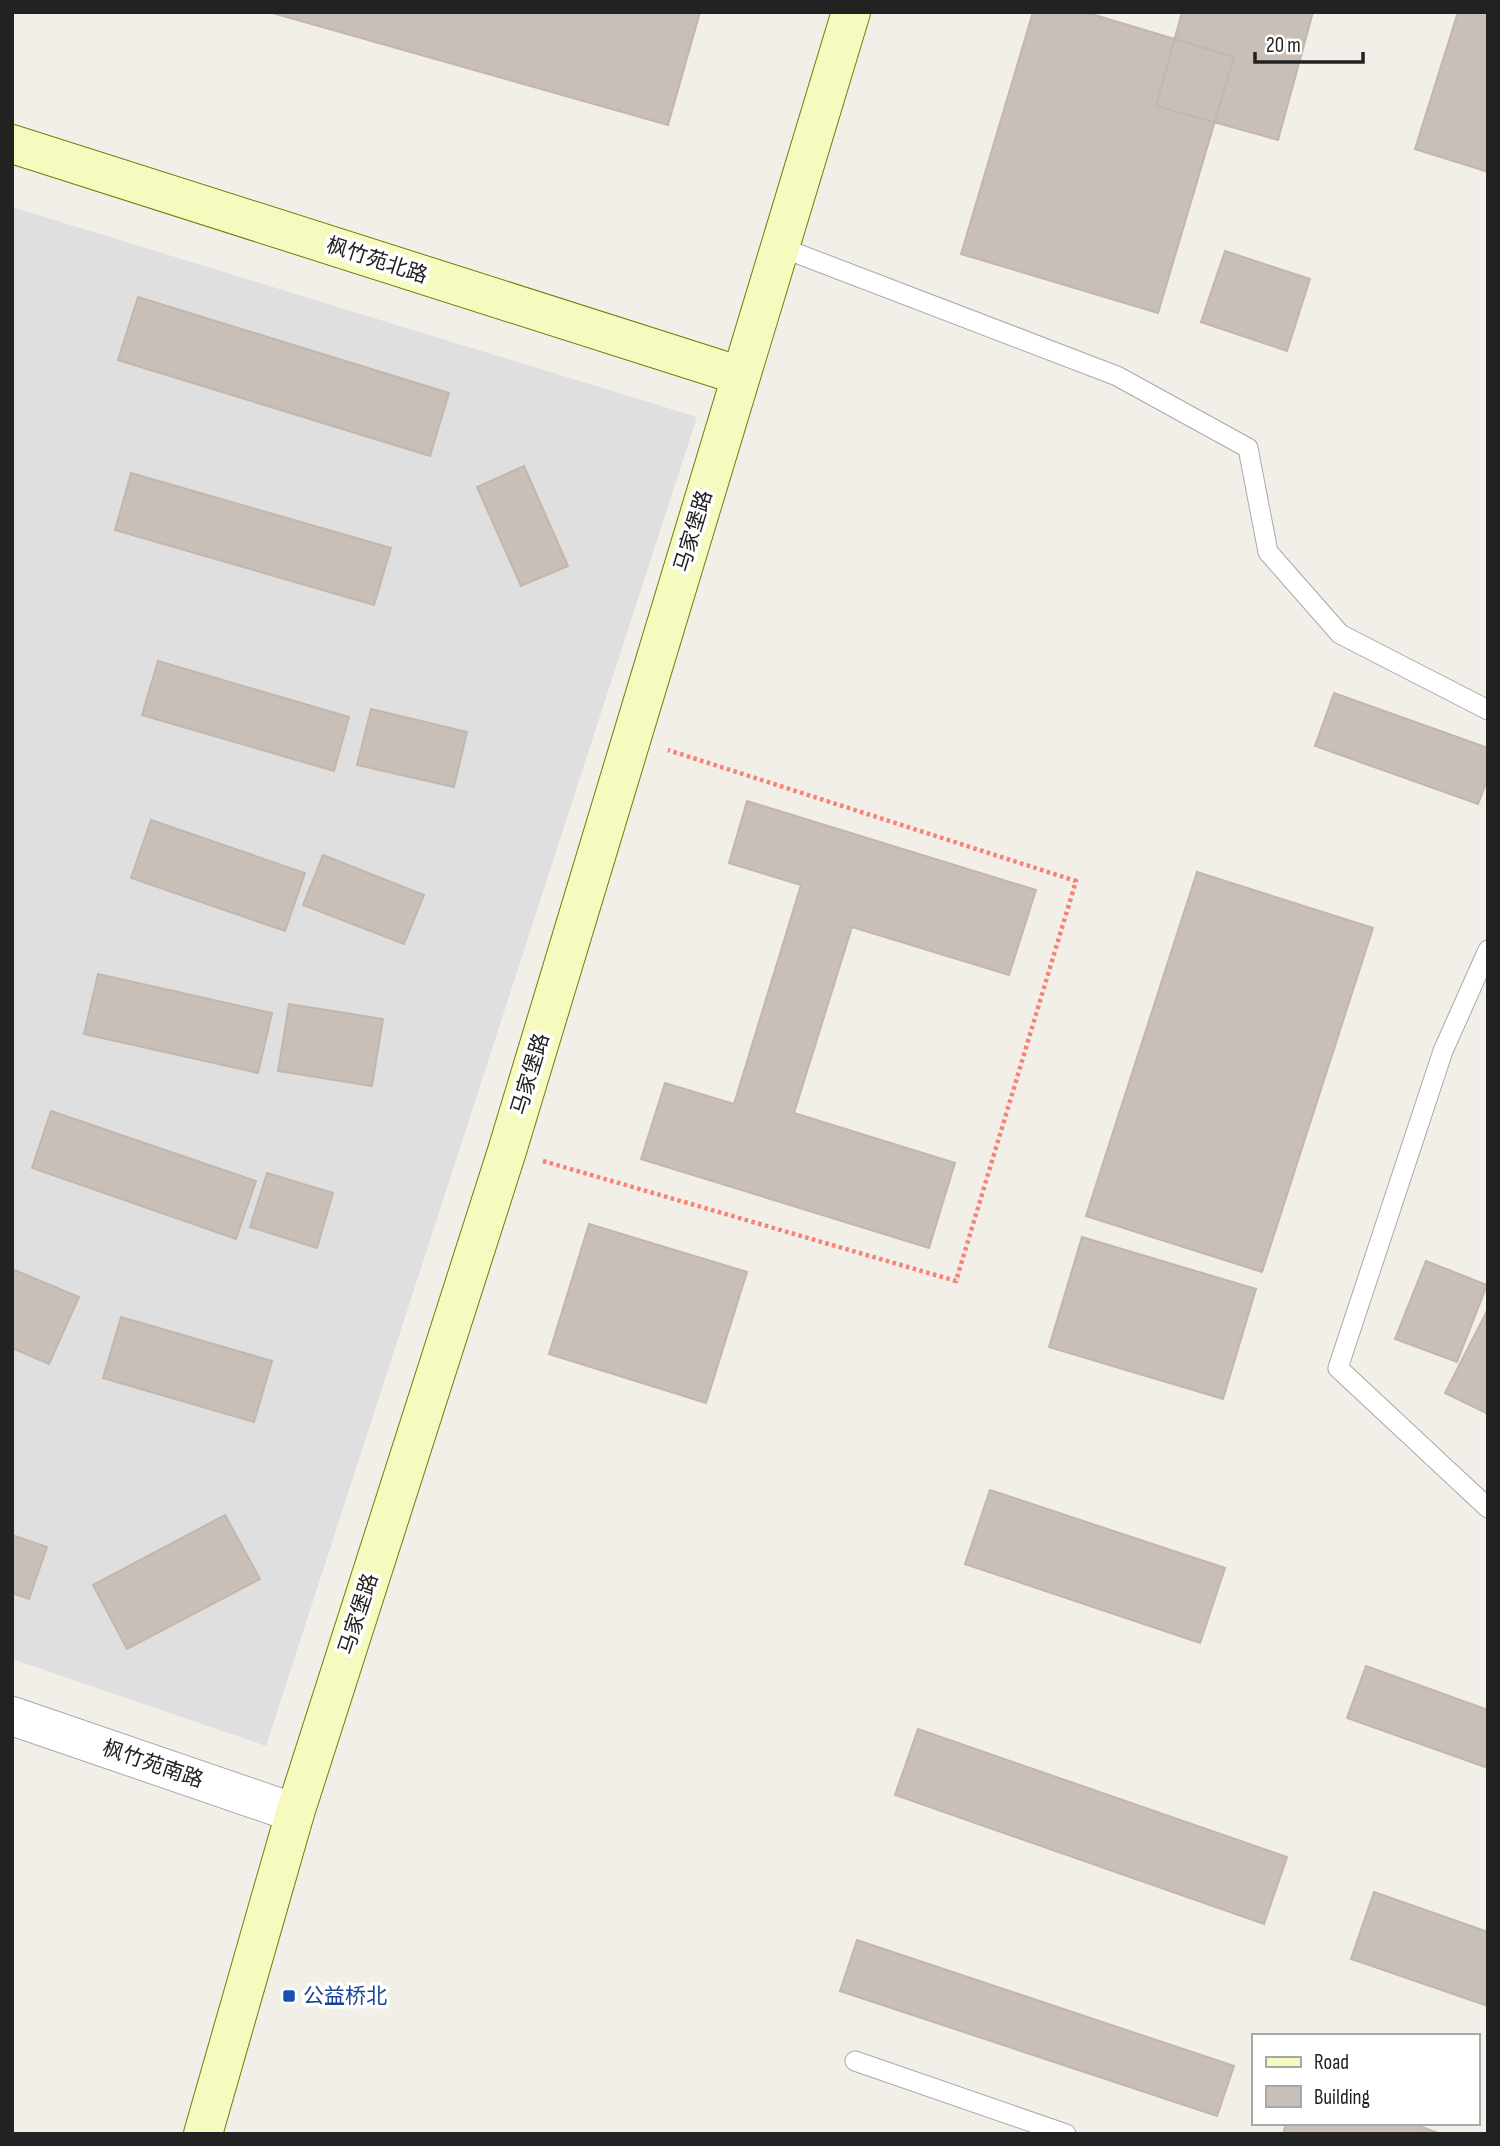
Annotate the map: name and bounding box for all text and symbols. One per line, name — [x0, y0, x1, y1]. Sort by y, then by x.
scale bar — [1255, 21, 1364, 65]
text: 20 m — [1266, 33, 1301, 58]
street label: 枫竹苑北路 — [323, 232, 431, 289]
street label: 马家堡路 — [669, 487, 718, 575]
street label: 马家堡路 — [506, 1030, 555, 1118]
street label: 马家堡路 — [334, 1570, 383, 1658]
street label: 枫竹苑南路 — [99, 1736, 207, 1793]
place label: 公益桥北 — [303, 1984, 387, 2009]
marker: 公益桥北 — [281, 1988, 297, 2004]
legend — [1252, 2034, 1479, 2125]
text: Road — [1314, 2050, 1349, 2075]
text: Building — [1314, 2085, 1370, 2110]

